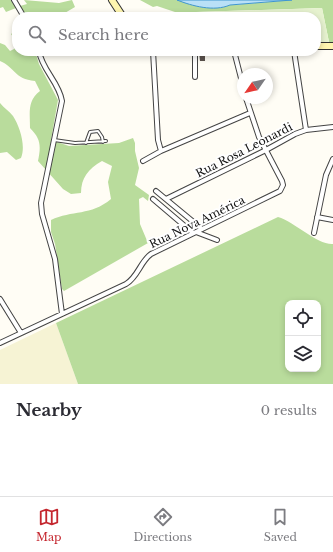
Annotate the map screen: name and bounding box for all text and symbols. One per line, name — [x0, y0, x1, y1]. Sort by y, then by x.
search box — [12, 12, 321, 56]
icon: search — [26, 23, 48, 45]
text: Search here — [58, 25, 149, 44]
north arrow — [237, 68, 273, 104]
street label: Rua Rosa Leonardi — [193, 119, 295, 180]
street label: Rua Nova América — [147, 192, 248, 251]
map controls — [285, 300, 321, 372]
button: locate — [285, 300, 321, 336]
button: layers — [285, 336, 321, 372]
text: Nearby — [16, 400, 82, 421]
text: 0 results — [261, 402, 317, 419]
tab: Map — [36, 506, 62, 544]
tab: Directions — [133, 506, 192, 544]
tab: Saved — [264, 506, 297, 544]

